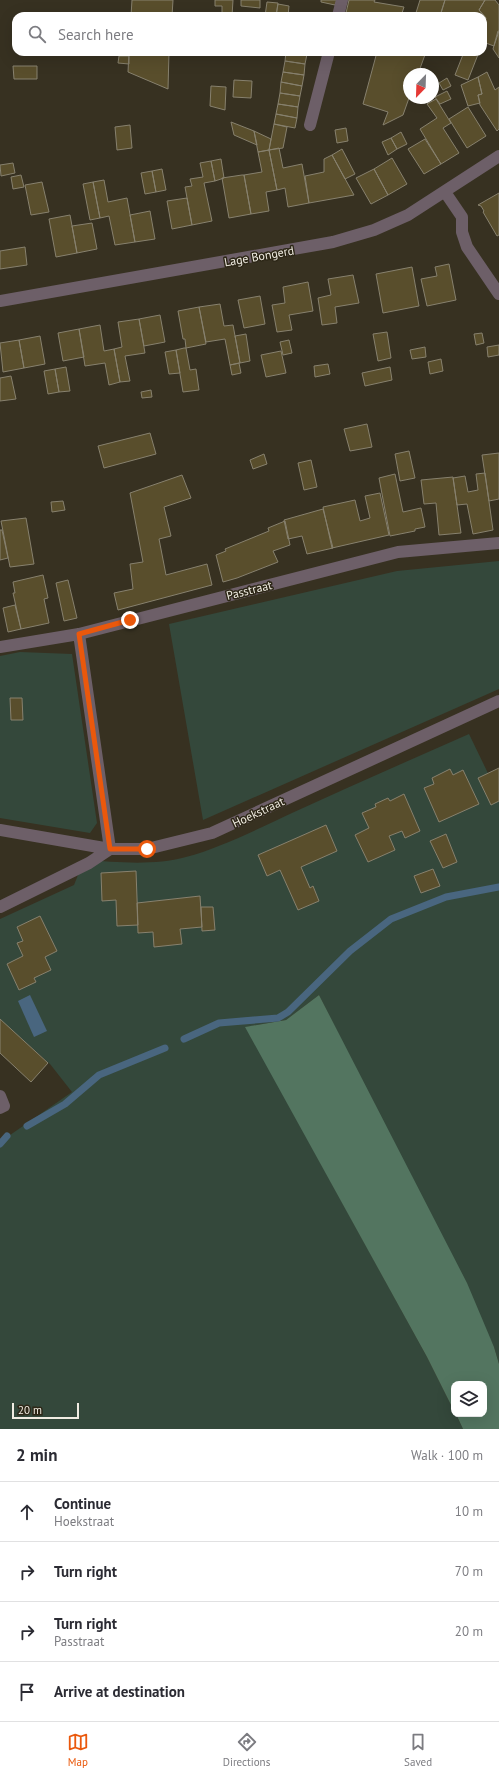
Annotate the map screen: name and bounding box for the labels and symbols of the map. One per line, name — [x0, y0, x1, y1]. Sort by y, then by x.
north arrow — [403, 68, 439, 104]
street label: Lage Bongerd — [223, 242, 295, 270]
street label: Passtraat — [225, 577, 273, 603]
route end — [121, 611, 139, 629]
street label: Hoekstraat — [230, 793, 286, 831]
route start — [138, 840, 156, 858]
scale bar — [12, 1401, 79, 1420]

